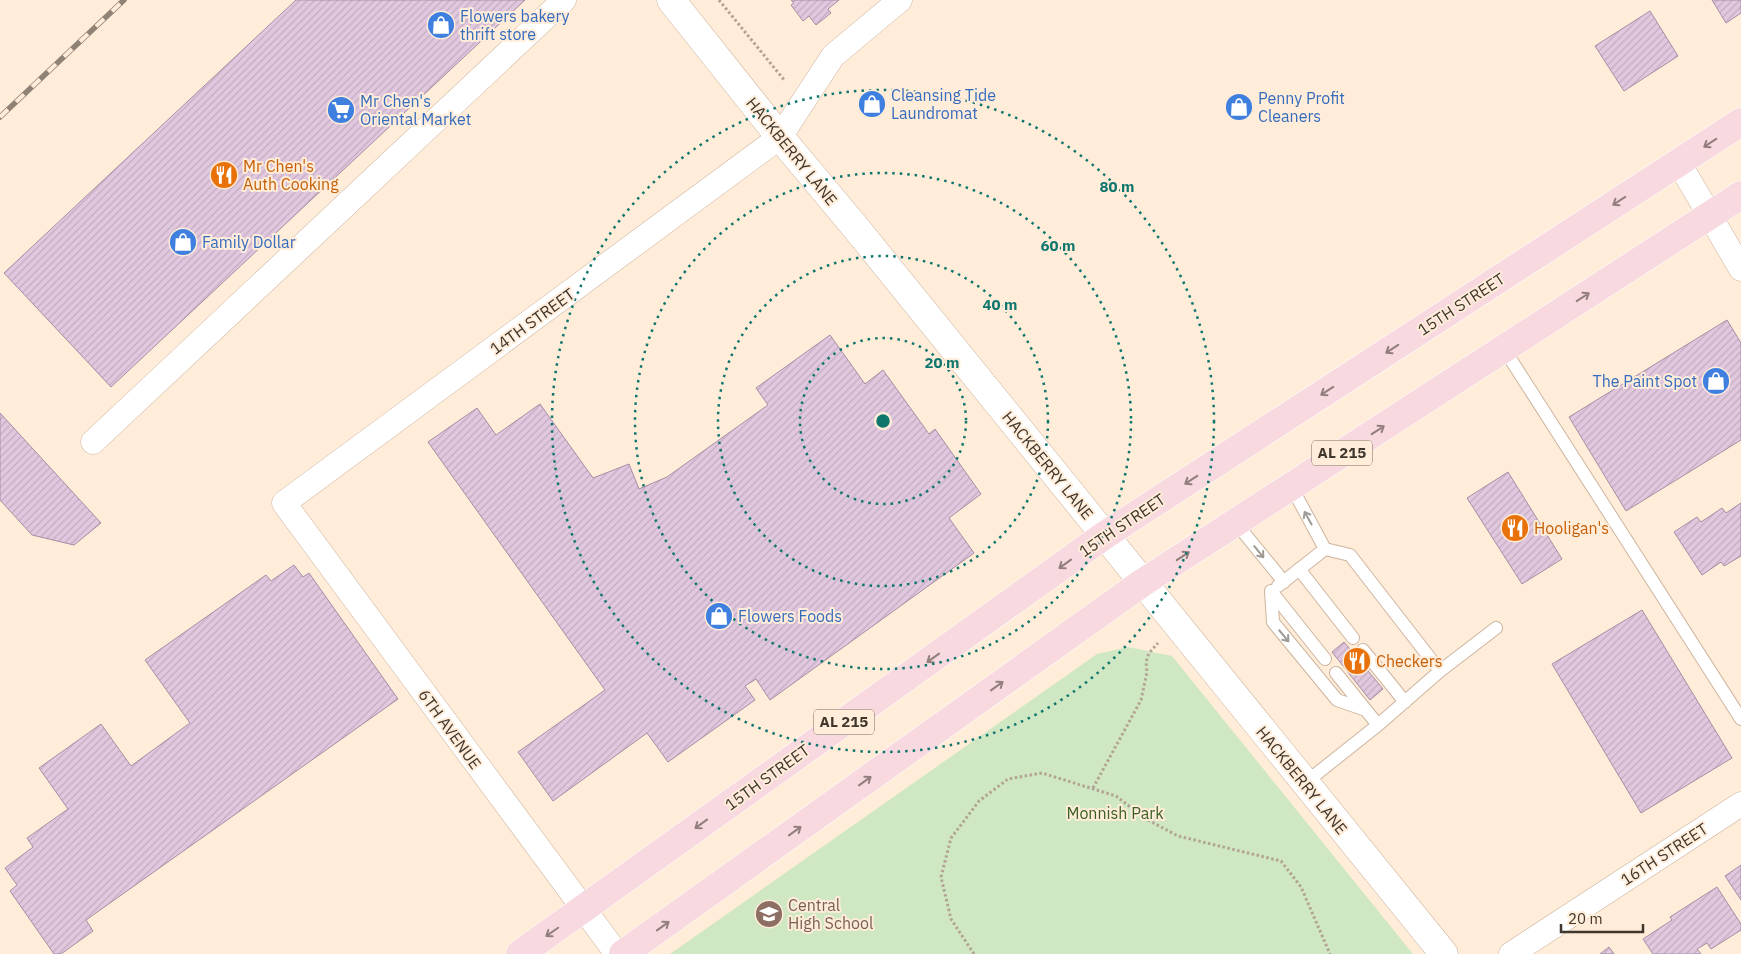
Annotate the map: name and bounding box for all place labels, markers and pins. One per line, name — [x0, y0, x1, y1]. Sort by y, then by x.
place label: Flowers bakery thrift store — [460, 6, 569, 44]
shop icon: Flowers bakery thrift store — [426, 10, 456, 40]
place label: Cleansing Tide Laundromat — [891, 85, 996, 123]
place label: Penny Profit Cleaners — [1258, 88, 1345, 126]
shop icon: Cleansing Tide Laundromat — [857, 89, 887, 119]
place label: Mr Chen's Oriental Market — [360, 91, 471, 129]
shop icon: Penny Profit Cleaners — [1224, 92, 1254, 122]
supermarket icon: Mr Chen's Oriental Market — [326, 95, 356, 125]
place label: Mr Chen's Auth Cooking — [243, 156, 339, 194]
restaurant icon: Mr Chen's Auth Cooking — [209, 160, 239, 190]
shop icon: Family Dollar — [168, 227, 198, 257]
place label: Family Dollar — [202, 232, 296, 252]
shop icon: The Paint Spot — [1701, 366, 1731, 396]
place label: The Paint Spot — [1592, 371, 1697, 391]
centre of rings — [874, 412, 892, 430]
restaurant icon: Hooligan's — [1500, 513, 1530, 543]
place label: Hooligan's — [1534, 518, 1609, 538]
shop icon: Flowers Foods — [704, 601, 734, 631]
place label: Flowers Foods — [738, 606, 842, 626]
restaurant icon: Checkers — [1342, 646, 1372, 676]
place label: Checkers — [1376, 651, 1442, 671]
place label: Central High School — [788, 895, 873, 933]
school or university icon: Central High School — [754, 899, 784, 929]

